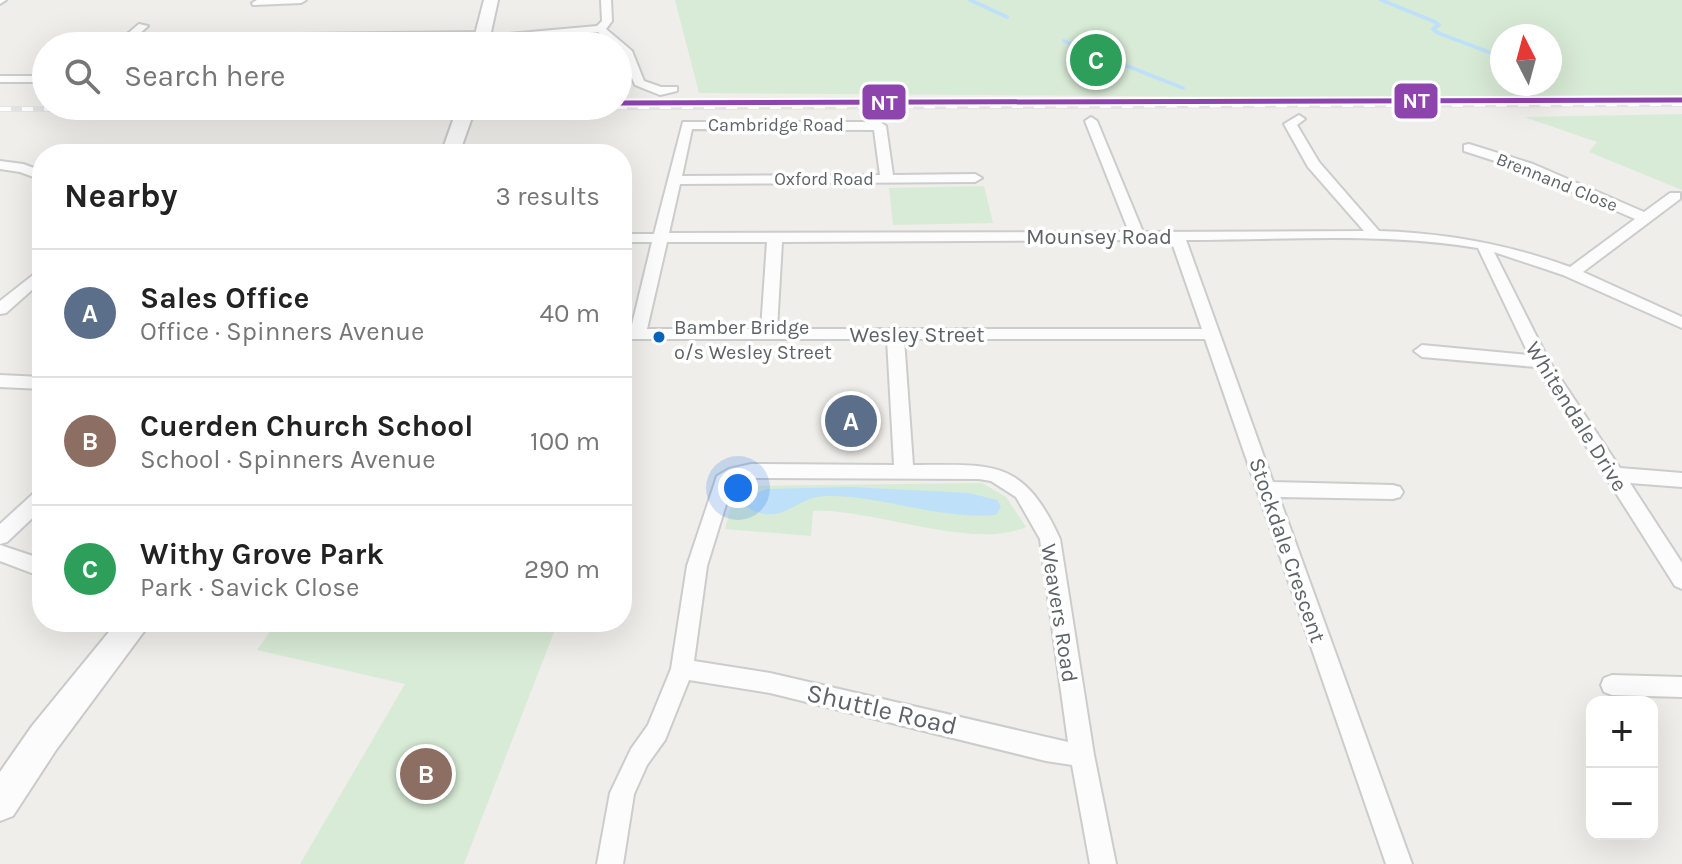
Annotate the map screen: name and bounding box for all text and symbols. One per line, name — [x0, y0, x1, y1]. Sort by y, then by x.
north arrow — [1490, 24, 1562, 96]
pin: C — [1070, 30, 1122, 90]
search box — [32, 32, 632, 120]
icon: search — [60, 54, 104, 98]
text: Search here — [124, 58, 285, 94]
line badge: NT — [1393, 82, 1439, 120]
line badge: NT — [861, 83, 907, 121]
text: NT — [1402, 88, 1430, 114]
text: NT — [870, 90, 898, 116]
street label: Cambridge Road — [708, 114, 844, 136]
street label: Brennand Close — [1493, 148, 1621, 216]
street label: Oxford Road — [774, 168, 874, 190]
text: Nearby — [64, 176, 178, 216]
text: 3 results — [496, 181, 600, 212]
street label: Mounsey Road — [1026, 224, 1172, 250]
text: Sales Office — [140, 280, 309, 316]
text: A — [82, 298, 98, 329]
text: 40 m — [540, 298, 600, 329]
text: Office · Spinners Avenue — [140, 316, 424, 347]
place label: Bamber Bridge o/s Wesley Street — [674, 316, 832, 364]
street label: Wesley Street — [849, 322, 985, 348]
marker: Bamber Bridge o/s Wesley Street — [651, 329, 667, 345]
street label: Whitendale Drive — [1520, 337, 1633, 496]
pin: A — [825, 391, 877, 451]
text: Cuerden Church School — [140, 408, 473, 444]
text: B — [82, 426, 98, 457]
text: 100 m — [530, 426, 600, 457]
text: School · Spinners Avenue — [140, 444, 436, 475]
street label: Stockdale Crescent — [1243, 455, 1331, 646]
your location — [718, 468, 758, 508]
text: Withy Grove Park — [140, 536, 384, 572]
street label: Weavers Road — [1035, 542, 1083, 684]
text: C — [82, 554, 98, 585]
text: 290 m — [524, 554, 600, 585]
text: Park · Savick Close — [140, 572, 359, 603]
street label: Shuttle Road — [804, 677, 960, 742]
map controls — [1586, 696, 1658, 840]
button: + — [1586, 696, 1658, 768]
pin: B — [400, 744, 452, 804]
button: − — [1586, 768, 1658, 840]

